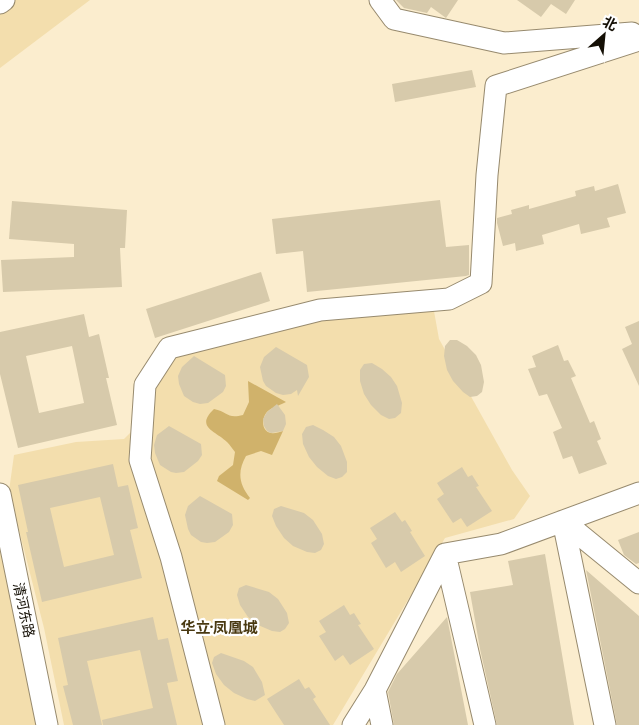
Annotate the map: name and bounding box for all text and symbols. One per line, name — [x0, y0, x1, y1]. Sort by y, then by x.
north arrow — [579, 10, 629, 60]
text: 北 — [600, 12, 620, 35]
street label: 清河东路 — [9, 581, 39, 639]
district label: 华立·凤凰城 — [180, 618, 258, 637]

